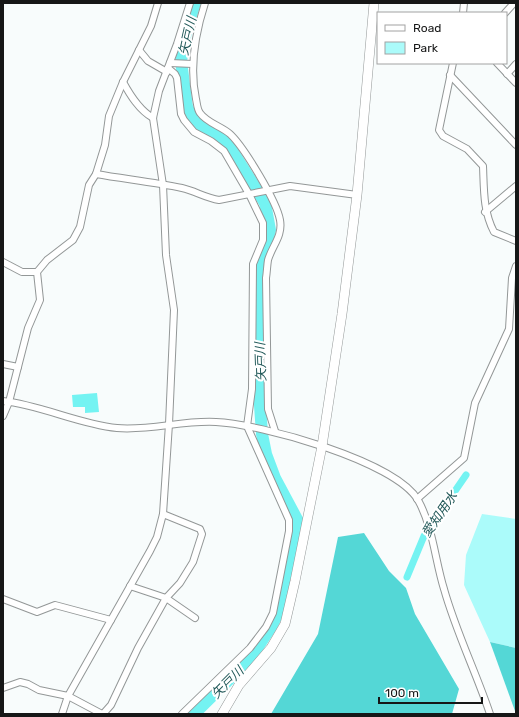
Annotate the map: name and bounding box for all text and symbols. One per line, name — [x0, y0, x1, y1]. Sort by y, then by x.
legend — [377, 12, 507, 64]
water label: 矢戸川 — [176, 13, 200, 57]
text: Road — [413, 21, 441, 35]
text: Park — [413, 41, 439, 55]
water label: 矢戸川 — [252, 340, 269, 382]
water label: 愛知用水 — [419, 487, 461, 540]
water label: 矢戸川 — [208, 662, 248, 701]
scale bar — [379, 679, 482, 705]
text: 100 m — [385, 686, 419, 700]

